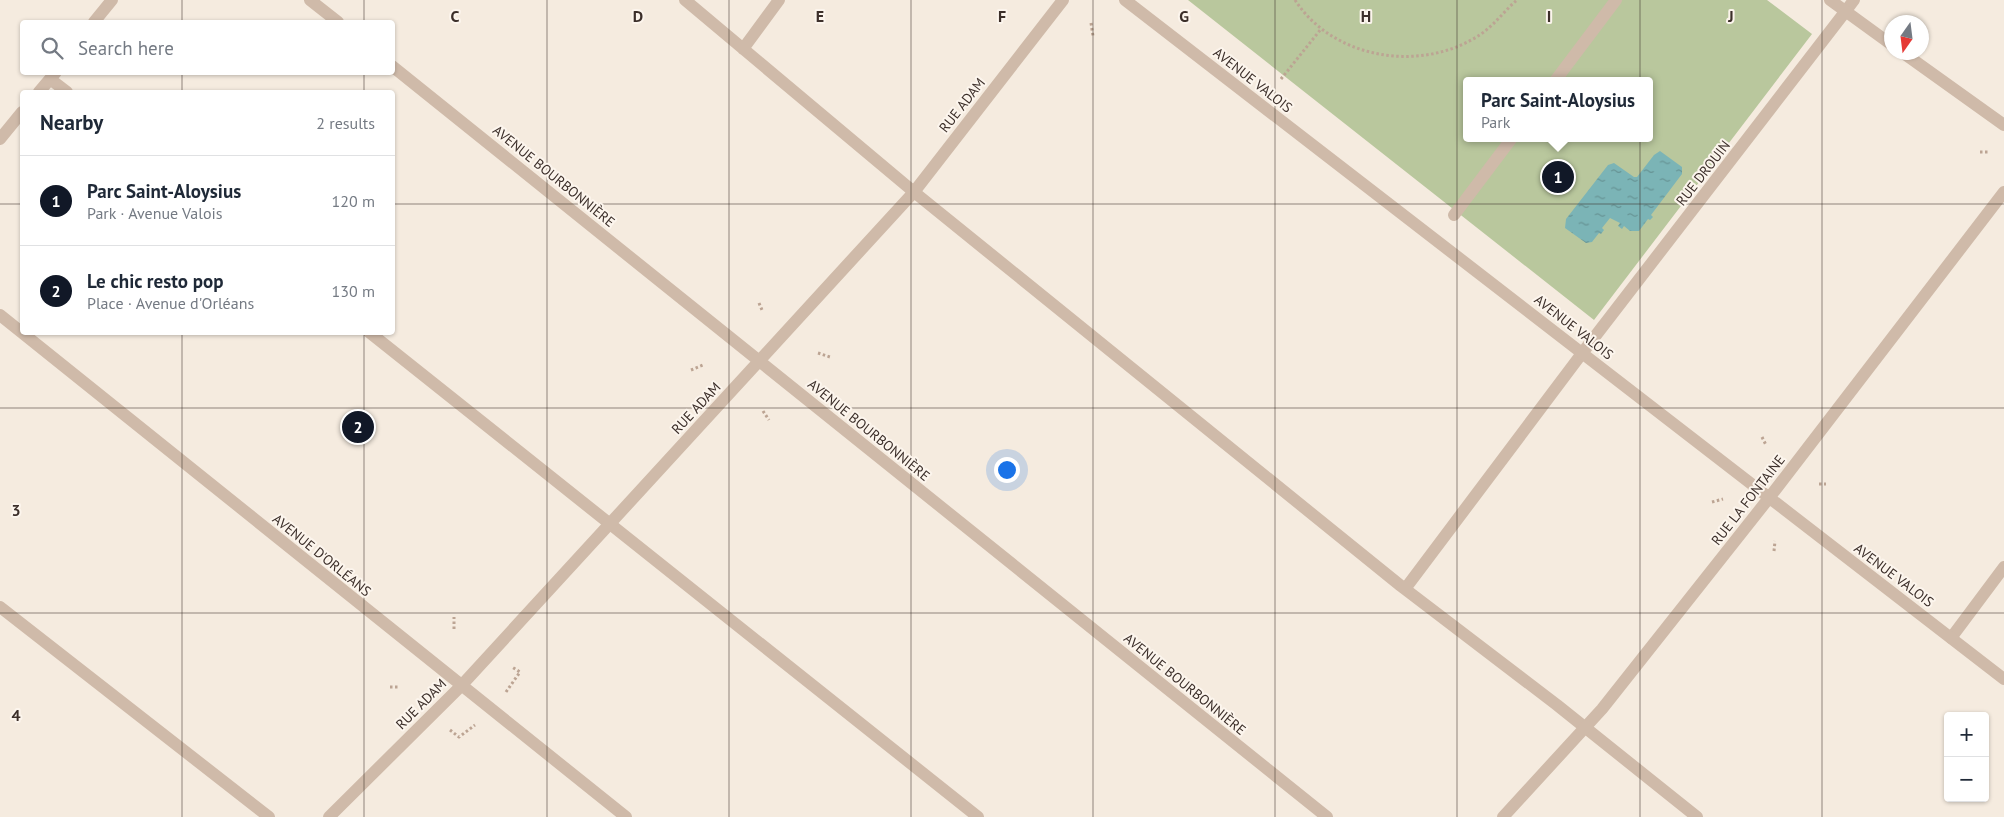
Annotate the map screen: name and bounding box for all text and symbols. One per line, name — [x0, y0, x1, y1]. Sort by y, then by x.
text: C — [451, 6, 460, 26]
text: D — [633, 6, 643, 26]
text: E — [816, 6, 824, 26]
text: F — [998, 6, 1006, 26]
text: G — [1179, 6, 1189, 26]
text: H — [1361, 6, 1371, 26]
text: I — [1547, 6, 1551, 26]
text: J — [1727, 6, 1734, 26]
north arrow — [1884, 15, 1929, 60]
search box — [20, 20, 395, 75]
icon: search — [38, 34, 66, 62]
text: Search here — [78, 36, 174, 60]
street label: AVENUE VALOIS — [1210, 44, 1296, 116]
street label: RUE ADAM — [935, 74, 989, 136]
popup — [1463, 77, 1653, 142]
text: Parc Saint-Aloysius — [1481, 88, 1635, 112]
text: Nearby — [40, 109, 103, 136]
text: Park — [1481, 112, 1510, 132]
text: 2 results — [316, 113, 375, 133]
street label: AVENUE BOURBONNIÈRE — [489, 121, 619, 231]
street label: RUE DROUIN — [1672, 137, 1734, 209]
pin: 1 — [1542, 158, 1574, 196]
text: Parc Saint-Aloysius — [87, 179, 241, 203]
text: 1 — [51, 191, 61, 211]
text: 120 m — [332, 191, 375, 211]
text: Park · Avenue Valois — [87, 203, 223, 223]
text: Le chic resto pop — [87, 269, 223, 293]
text: 2 — [51, 281, 61, 301]
text: 130 m — [332, 281, 375, 301]
street label: AVENUE VALOIS — [1531, 291, 1617, 363]
text: Place · Avenue d'Orléans — [87, 293, 254, 313]
street label: AVENUE BOURBONNIÈRE — [804, 375, 934, 485]
street label: RUE ADAM — [667, 378, 725, 438]
pin: 2 — [342, 408, 374, 446]
street label: RUE LA FONTAINE — [1707, 451, 1789, 549]
your location — [994, 457, 1020, 483]
text: 3 — [11, 500, 21, 520]
street label: AVENUE D'ORLÉANS — [269, 510, 375, 600]
street label: AVENUE VALOIS — [1851, 539, 1937, 611]
street label: AVENUE BOURBONNIÈRE — [1120, 629, 1250, 739]
street label: RUE ADAM — [392, 675, 450, 733]
text: 4 — [11, 705, 21, 725]
map controls — [1944, 712, 1989, 802]
button: + — [1944, 712, 1989, 757]
button: − — [1944, 757, 1989, 802]

